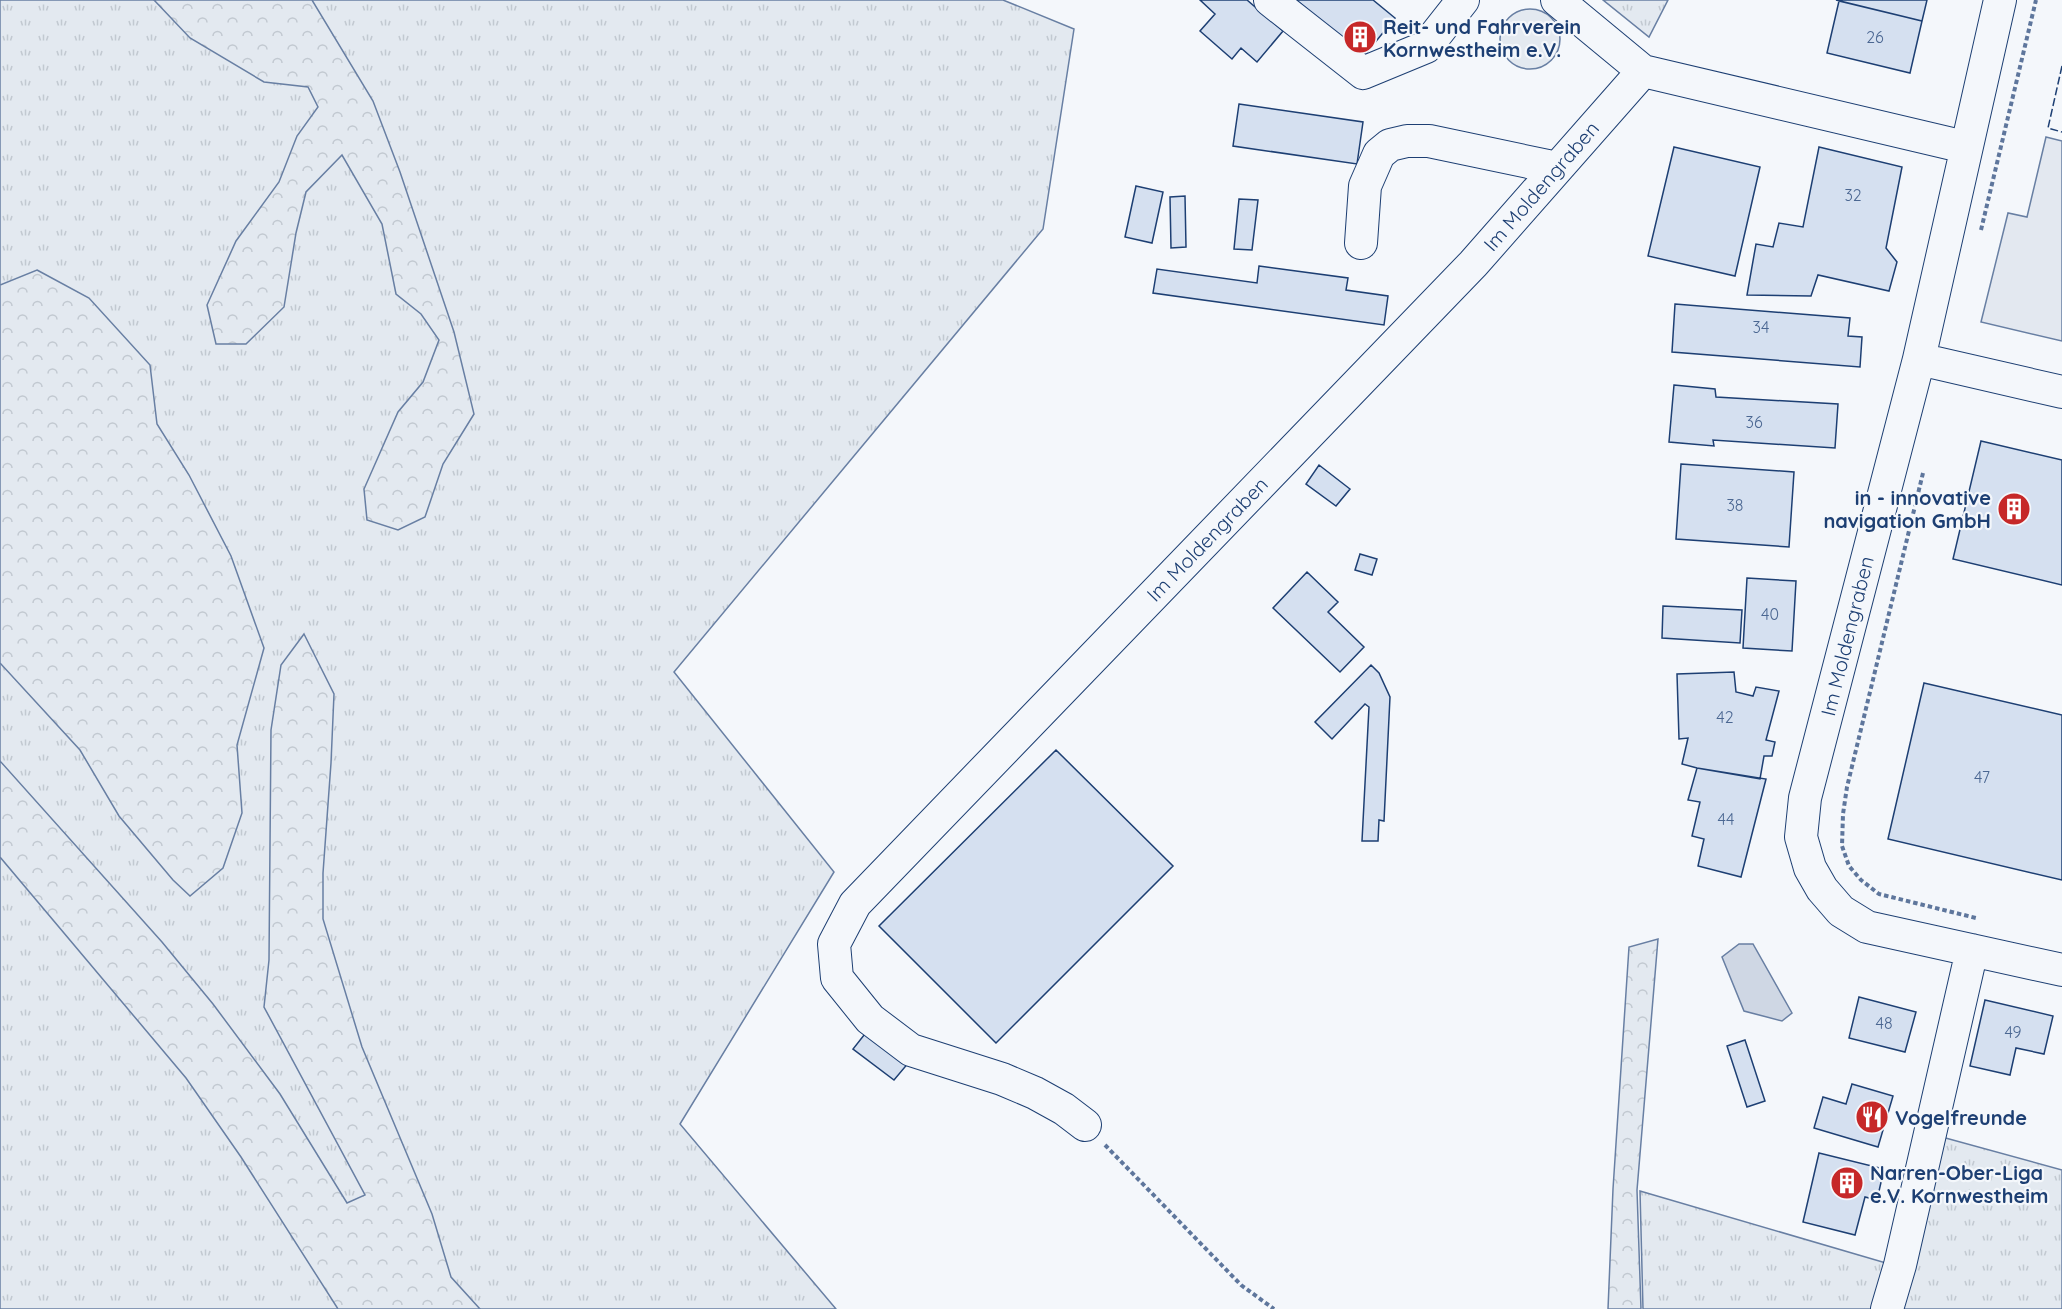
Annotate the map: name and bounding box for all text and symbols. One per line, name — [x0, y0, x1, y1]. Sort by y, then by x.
place label: Reit- und Fahrverein Kornwestheim e.V. — [1383, 14, 1581, 62]
building icon: Reit- und Fahrverein Kornwestheim e.V. — [1342, 19, 1378, 55]
house number: 26 — [1866, 27, 1884, 47]
street label: Im Moldengraben — [1478, 116, 1604, 256]
house number: 32 — [1844, 185, 1862, 205]
house number: 34 — [1753, 317, 1769, 337]
house number: 36 — [1746, 412, 1763, 432]
street label: Im Moldengraben — [1141, 471, 1273, 607]
place label: in - innovative navigation GmbH — [1823, 485, 1991, 533]
building icon: in - innovative navigation GmbH — [1996, 491, 2032, 527]
house number: 38 — [1726, 495, 1744, 515]
street label: Im Moldengraben — [1815, 554, 1879, 718]
house number: 40 — [1761, 604, 1779, 624]
house number: 42 — [1716, 707, 1734, 727]
house number: 47 — [1974, 767, 1990, 787]
house number: 44 — [1718, 809, 1734, 829]
house number: 48 — [1875, 1013, 1893, 1033]
house number: 49 — [2004, 1022, 2022, 1042]
restaurant icon: Vogelfreunde — [1854, 1099, 1890, 1135]
place label: Vogelfreunde — [1895, 1105, 2027, 1130]
place label: Narren-Ober-Liga e.V. Kornwestheim — [1870, 1160, 2048, 1208]
building icon: Narren-Ober-Liga e.V. Kornwestheim — [1829, 1165, 1865, 1201]

